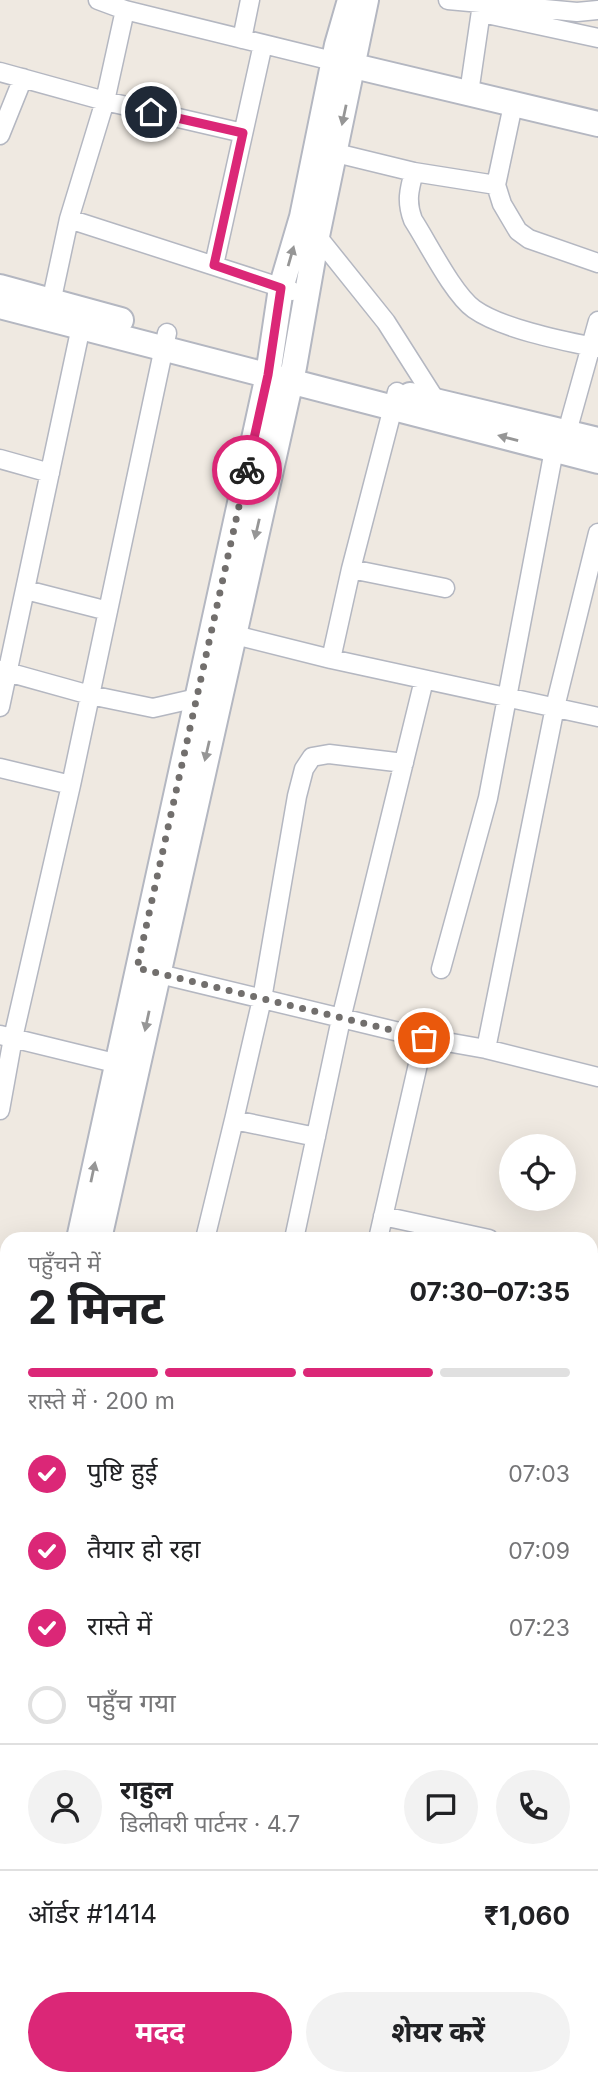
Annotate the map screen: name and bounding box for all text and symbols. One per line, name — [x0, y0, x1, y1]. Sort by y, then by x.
pin — [121, 82, 181, 142]
icon: home — [132, 93, 170, 131]
one-way arrow — [338, 104, 349, 126]
one-way arrow — [286, 245, 296, 266]
one-way arrow — [497, 432, 519, 443]
courier — [212, 435, 282, 505]
icon: bike — [228, 451, 266, 489]
one-way arrow — [252, 519, 263, 541]
one-way arrow — [202, 740, 213, 762]
pin — [394, 1008, 454, 1068]
one-way arrow — [142, 1010, 153, 1032]
icon: bag — [405, 1019, 443, 1057]
map controls — [499, 1134, 576, 1211]
button: locate — [499, 1134, 576, 1211]
one-way arrow — [87, 1161, 98, 1183]
text: पहुँचने में — [28, 1250, 101, 1278]
text: 07:30–07:35 — [409, 1276, 570, 1307]
text: 2 मिनट — [28, 1279, 164, 1335]
text: रास्ते में · 200 m — [28, 1387, 175, 1415]
icon: check — [28, 1455, 66, 1493]
text: पुष्टि हुई — [87, 1456, 158, 1487]
text: 07:03 — [508, 1460, 570, 1488]
icon: check — [28, 1532, 66, 1570]
text: तैयार हो रहा — [87, 1533, 201, 1564]
text: 07:09 — [508, 1537, 570, 1565]
icon: check — [28, 1609, 66, 1647]
text: रास्ते में — [87, 1610, 152, 1641]
text: 07:23 — [509, 1614, 570, 1642]
text: पहुँच गया — [87, 1687, 176, 1718]
button: person — [28, 1770, 102, 1844]
button: chat — [404, 1770, 478, 1844]
button: phone — [496, 1770, 570, 1844]
text: राहुल — [120, 1774, 173, 1805]
text: डिलीवरी पार्टनर · 4.7 — [120, 1810, 300, 1838]
text: ऑर्डर #1414 — [28, 1898, 157, 1929]
text: ₹1,060 — [484, 1900, 570, 1931]
button: मदद — [28, 1992, 292, 2072]
button: शेयर करें — [306, 1992, 570, 2072]

